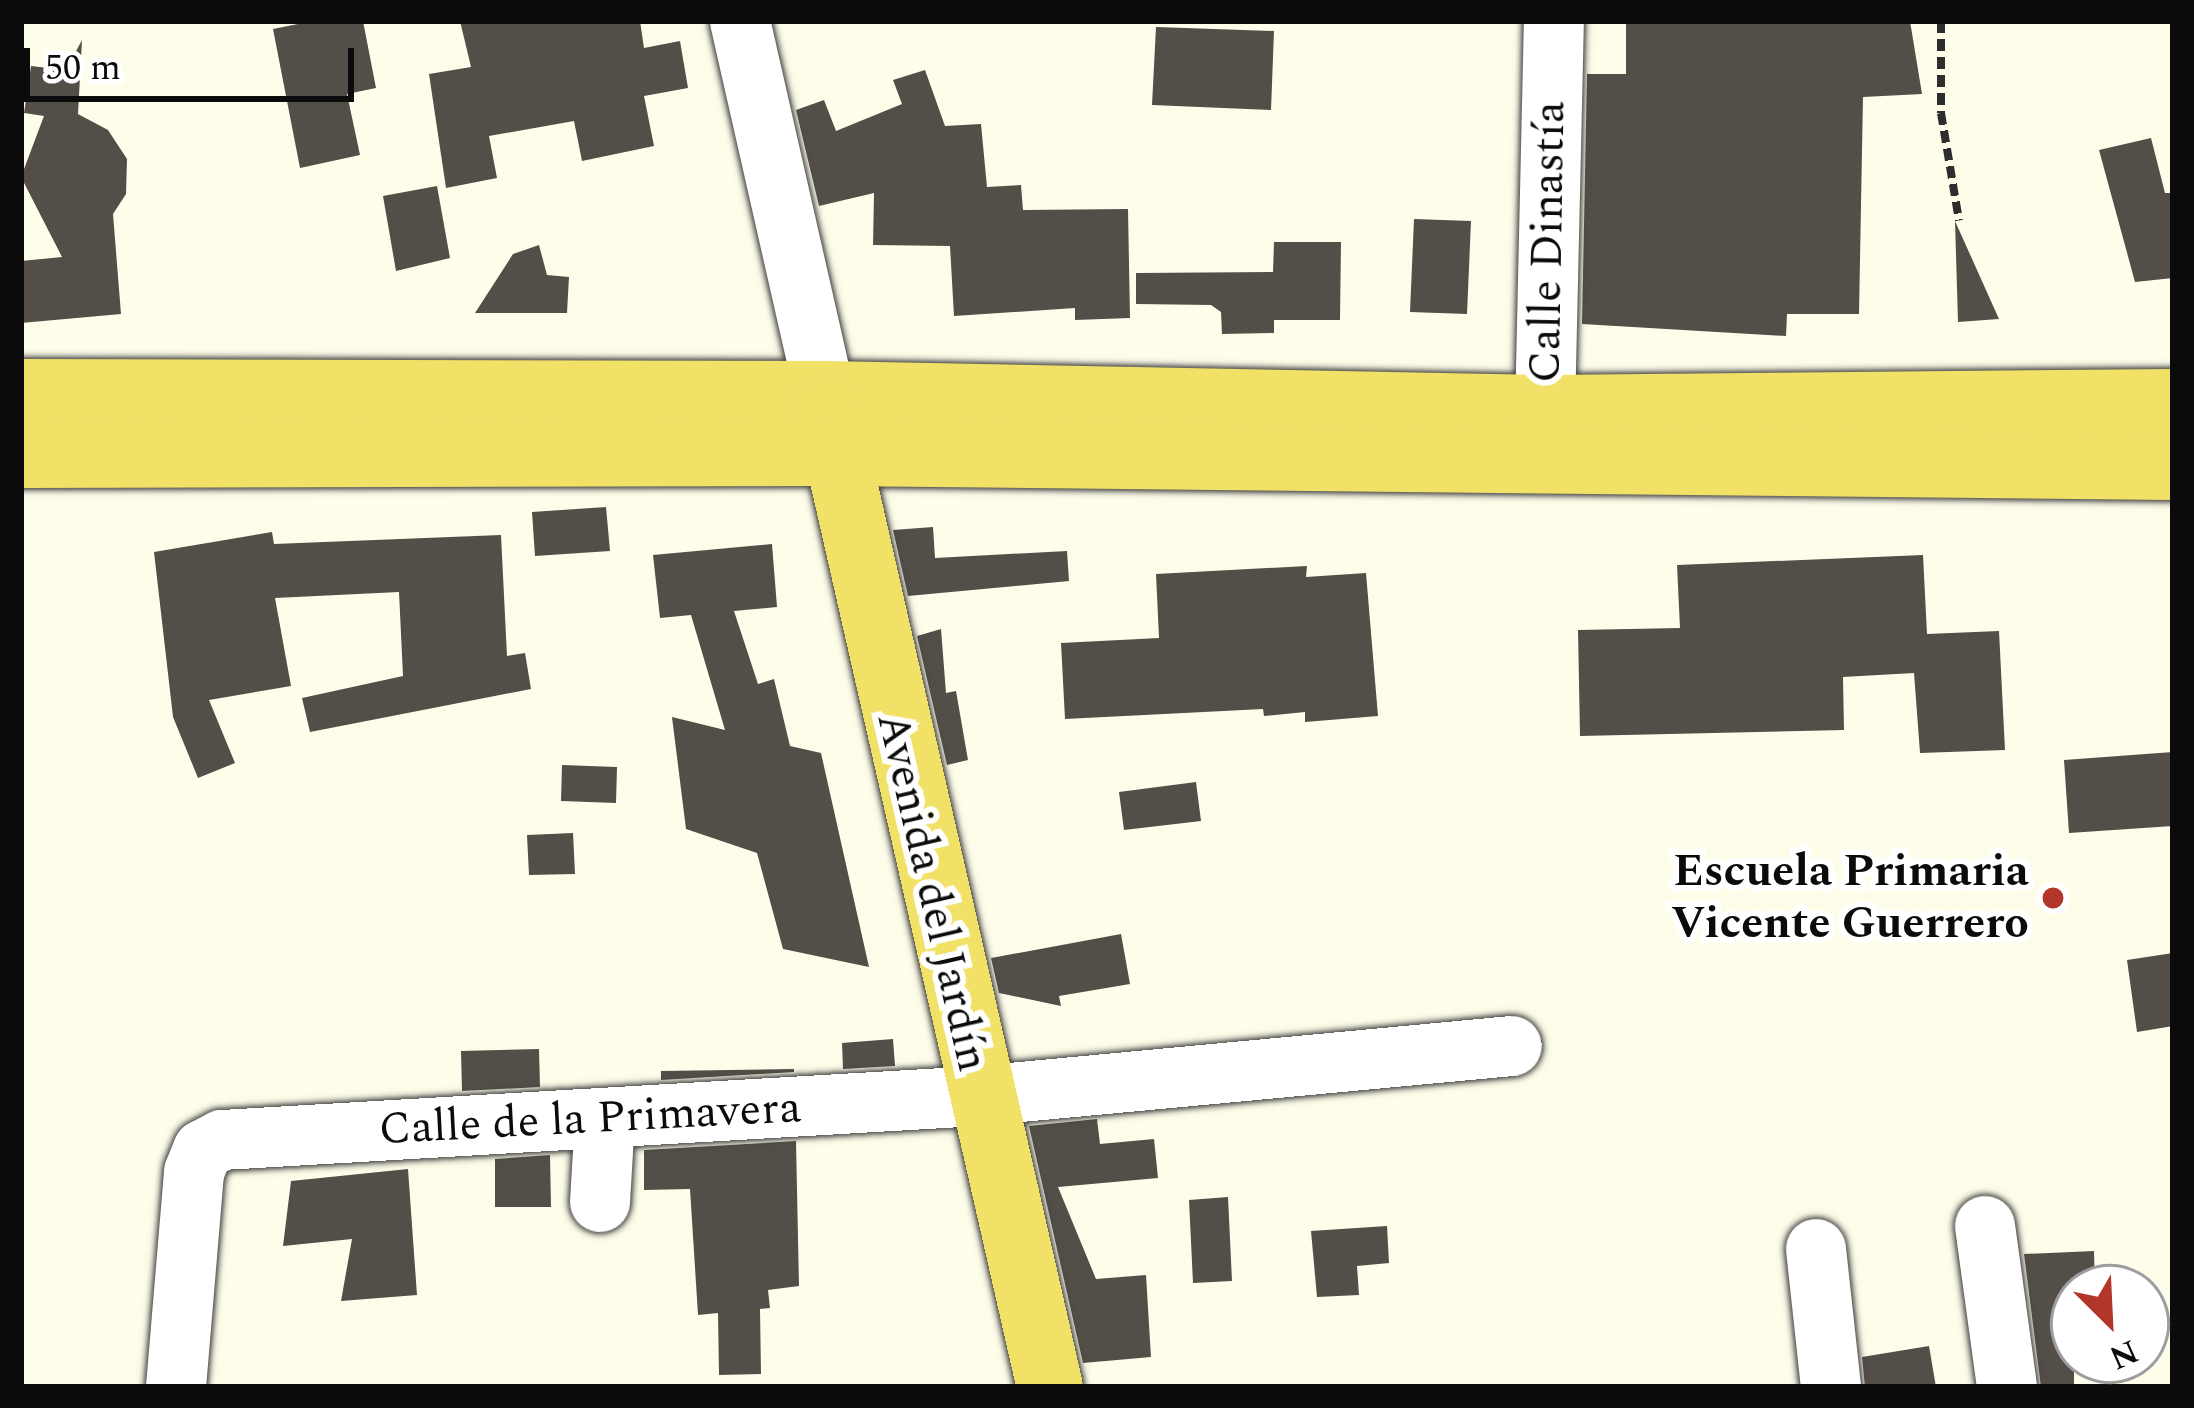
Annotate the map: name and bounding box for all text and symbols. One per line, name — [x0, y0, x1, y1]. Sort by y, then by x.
scale bar — [30, 24, 360, 98]
text: 50 m — [45, 41, 121, 96]
street label: Calle Dinastía — [1519, 101, 1577, 383]
street label: Avenida del Jardín — [864, 707, 1000, 1077]
place label: Escuela Primaria Vicente Guerrero — [1671, 845, 2029, 951]
marker: Escuela Primaria Vicente Guerrero — [2040, 885, 2066, 911]
street label: Calle de la Primavera — [377, 1081, 803, 1157]
north arrow — [2050, 1264, 2170, 1384]
text: N — [2101, 1326, 2146, 1382]

